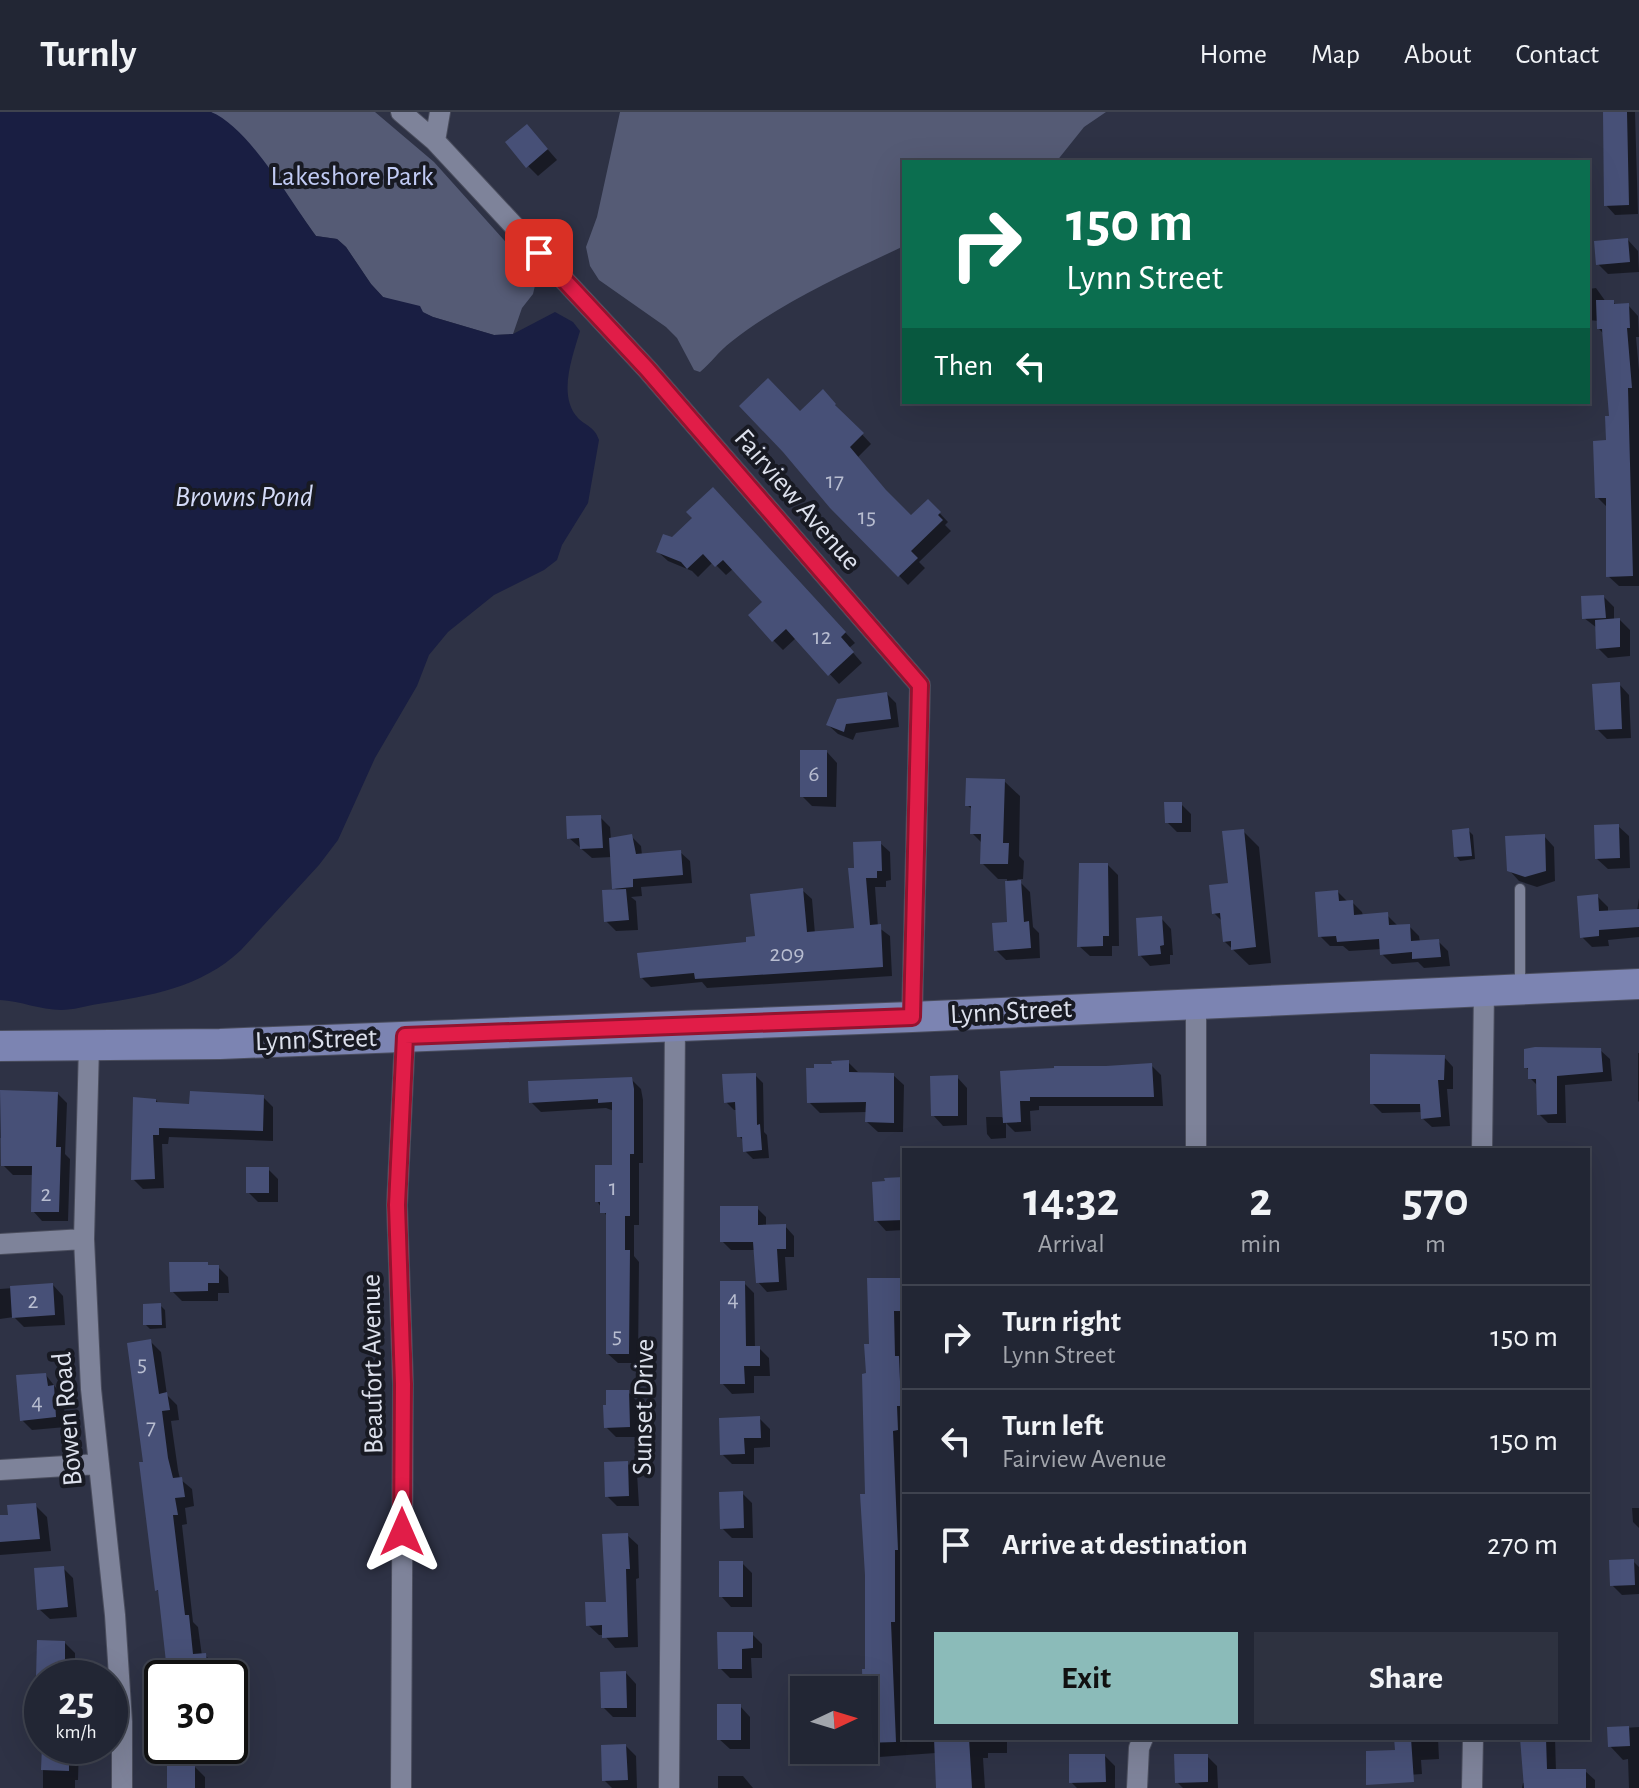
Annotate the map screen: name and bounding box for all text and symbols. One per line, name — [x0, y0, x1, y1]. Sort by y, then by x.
text: Turnly — [40, 36, 136, 74]
text: Home — [1200, 41, 1267, 69]
text: Map — [1311, 41, 1360, 69]
text: About — [1404, 41, 1472, 69]
text: Contact — [1516, 41, 1599, 69]
park label: Lakeshore Park — [270, 163, 434, 191]
icon: right — [934, 192, 1038, 296]
text: 150 m — [1066, 195, 1193, 251]
pin — [505, 219, 573, 287]
icon: arrive — [517, 231, 561, 275]
text: Lynn Street — [1066, 260, 1223, 296]
icon: left — [1009, 344, 1053, 388]
text: Then — [934, 351, 993, 381]
street label: Fairview Avenue — [728, 424, 866, 576]
house number: 17 — [826, 469, 844, 493]
water label: Browns Pond — [175, 482, 313, 512]
house number: 15 — [858, 505, 876, 529]
house number: 12 — [812, 625, 832, 649]
house number: 6 — [808, 762, 820, 786]
house number: 209 — [770, 942, 804, 966]
street label: Lynn Street — [949, 995, 1073, 1029]
street label: Lynn Street — [255, 1024, 378, 1056]
house number: 1 — [609, 1176, 617, 1200]
text: 14:32 — [1023, 1177, 1119, 1225]
text: 2 — [1249, 1177, 1272, 1225]
text: 570 — [1402, 1177, 1469, 1225]
house number: 2 — [41, 1182, 52, 1206]
text: Arrival — [1038, 1231, 1105, 1257]
text: min — [1240, 1231, 1281, 1257]
text: m — [1425, 1231, 1446, 1257]
street label: Beaufort Avenue — [357, 1274, 389, 1454]
house number: 4 — [727, 1287, 739, 1311]
house number: 2 — [28, 1289, 39, 1313]
text: Turn right — [1002, 1307, 1121, 1337]
icon: right — [934, 1315, 978, 1359]
text: 150 m — [1490, 1322, 1558, 1352]
house number: 5 — [612, 1324, 622, 1348]
street label: Sunset Drive — [629, 1338, 659, 1476]
text: Lynn Street — [1002, 1342, 1115, 1368]
street label: Bowen Road — [48, 1351, 88, 1487]
house number: 5 — [137, 1352, 147, 1376]
house number: 4 — [31, 1390, 43, 1414]
text: Turn left — [1002, 1411, 1103, 1441]
house number: 7 — [146, 1415, 156, 1439]
icon: left — [934, 1419, 978, 1463]
text: 150 m — [1490, 1426, 1558, 1456]
text: Fairview Avenue — [1002, 1446, 1166, 1472]
position arrow — [360, 1490, 444, 1574]
icon: arrive — [934, 1523, 978, 1567]
text: Arrive at destination — [1002, 1530, 1248, 1560]
text: 270 m — [1487, 1530, 1558, 1560]
button: Exit — [934, 1632, 1238, 1724]
button: Share — [1254, 1632, 1558, 1724]
speed limit sign: 30 — [144, 1660, 248, 1764]
north arrow — [790, 1676, 878, 1764]
map controls — [790, 1676, 878, 1764]
text: 25 — [58, 1682, 94, 1722]
text: km/h — [55, 1722, 97, 1742]

